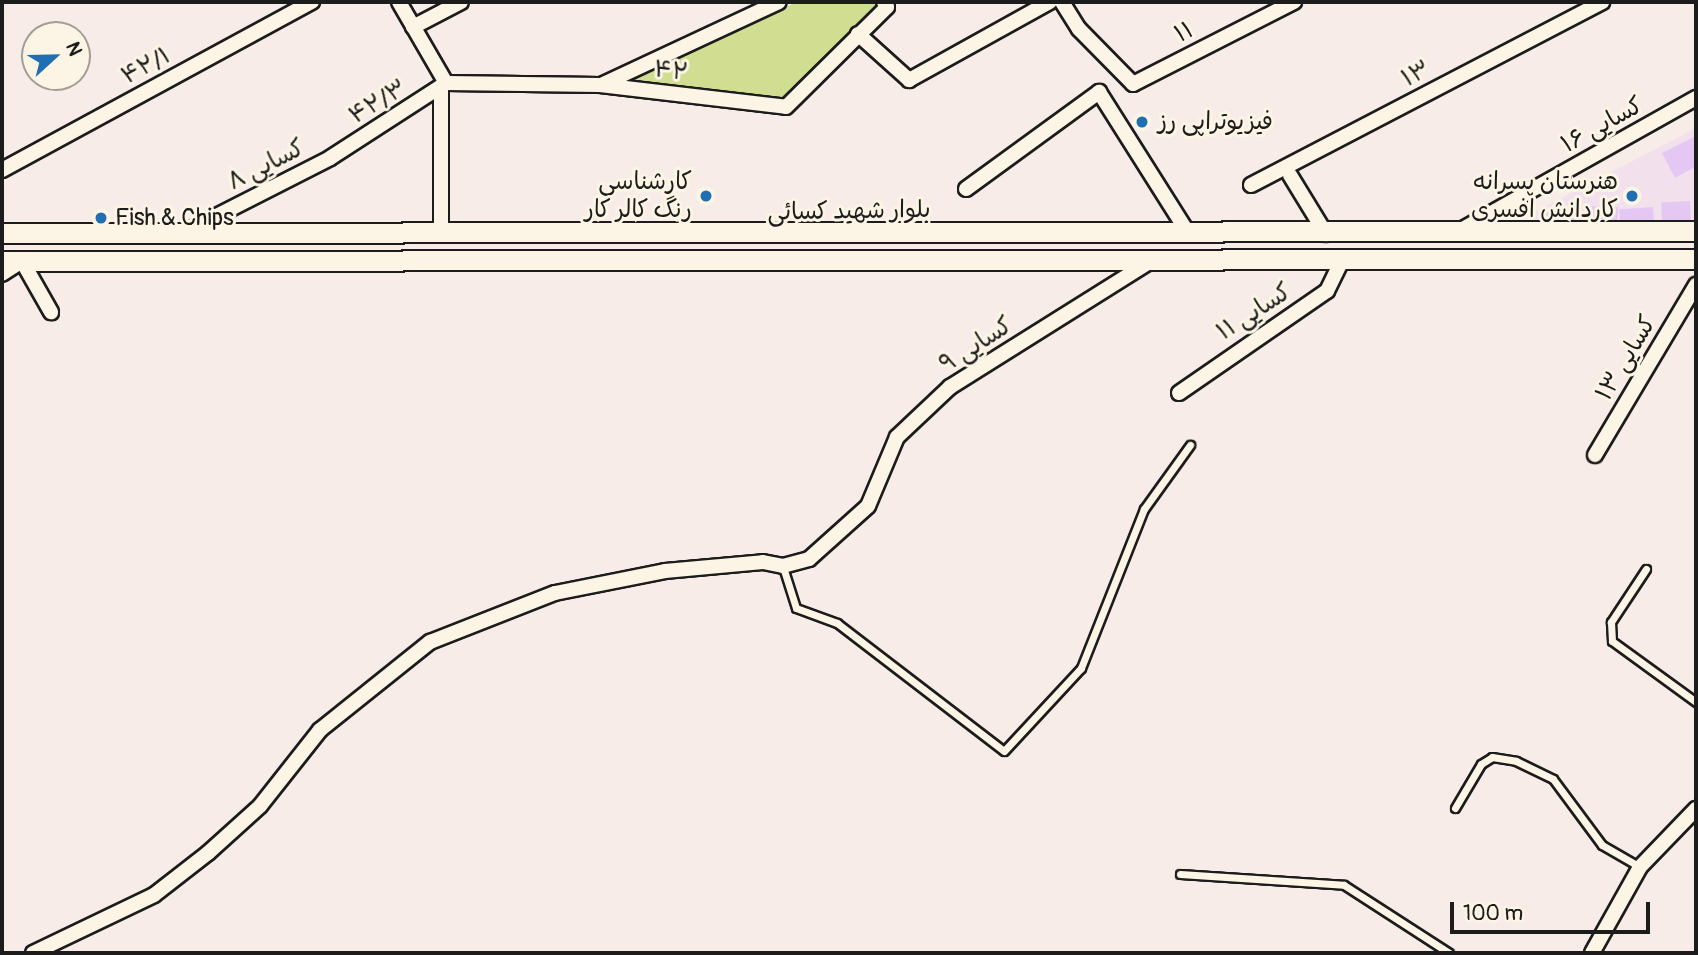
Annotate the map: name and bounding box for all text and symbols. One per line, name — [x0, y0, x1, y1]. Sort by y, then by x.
street label: ۱۱ — [1170, 15, 1198, 49]
north arrow — [21, 21, 91, 91]
text: N — [60, 38, 87, 59]
street label: ۴۲/۱ — [116, 41, 176, 91]
street label: ۴۲ — [652, 55, 690, 87]
street label: ۱۳ — [1397, 55, 1435, 93]
street label: ۴۲/۳ — [344, 74, 412, 130]
street label: ۱۶ کسایی — [1556, 91, 1648, 159]
place label: فیزیوتراپی رز — [1158, 108, 1273, 136]
marker: فیزیوتراپی رز — [1132, 112, 1152, 132]
street label: ۸ کسایی — [223, 133, 309, 197]
place label: کارشناسی رنگ کالر کار — [585, 168, 692, 224]
place label: هنرستان پسرانه کاردانش افسری — [1471, 168, 1618, 224]
marker: کارشناسی رنگ کالر کار — [698, 188, 714, 204]
marker: هنرستان پسرانه کاردانش افسری — [1624, 188, 1640, 204]
street label: بلوار شهید کسائی — [767, 195, 931, 227]
place label: Fish & Chips — [115, 204, 234, 232]
marker: Fish & Chips — [93, 210, 109, 226]
street label: ۱۱ کسایی — [1211, 277, 1297, 347]
street label: ۱۳ کسایی — [1589, 310, 1663, 406]
street label: ۹ کسایی — [934, 311, 1018, 379]
scale bar — [1453, 888, 1652, 932]
text: 100 m — [1463, 900, 1523, 927]

